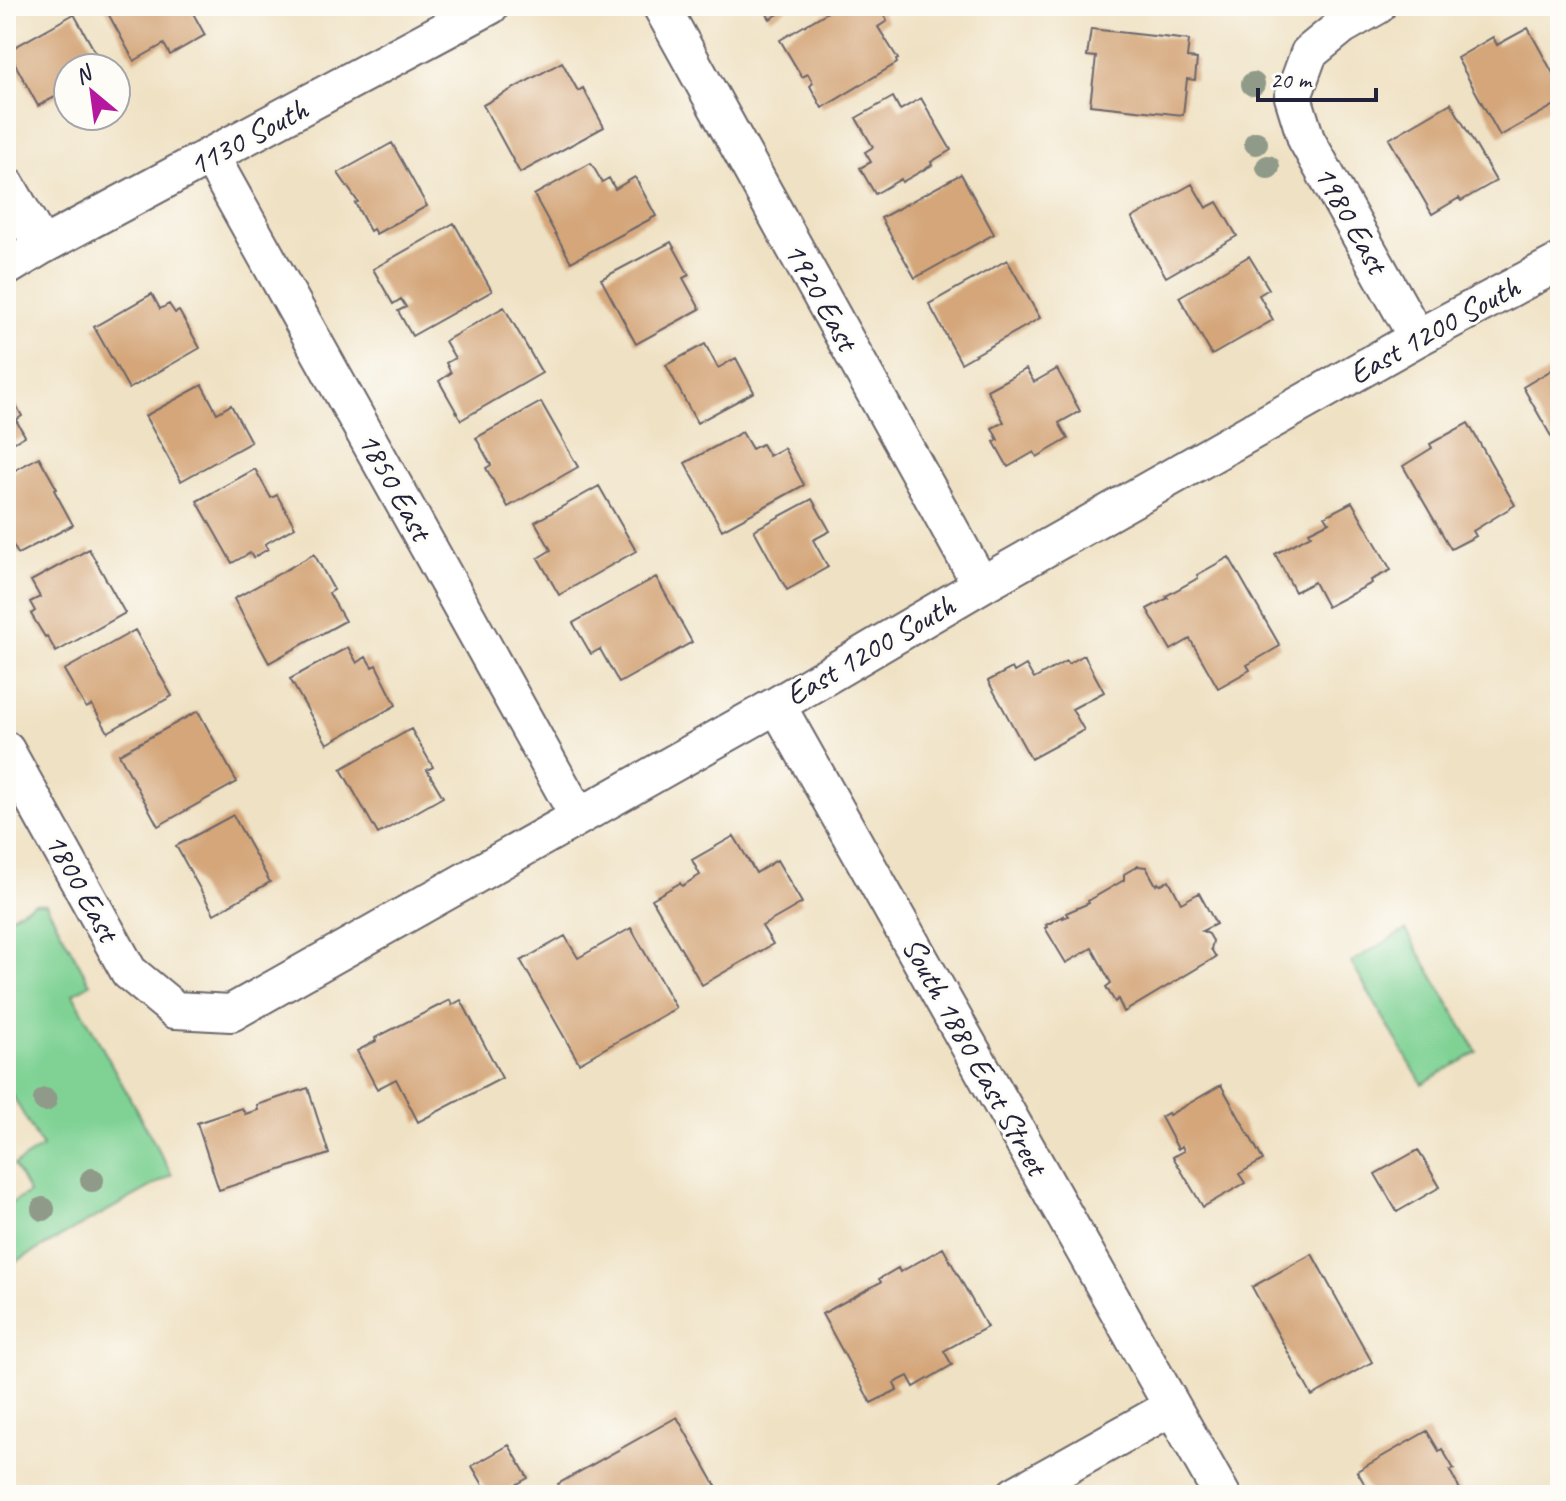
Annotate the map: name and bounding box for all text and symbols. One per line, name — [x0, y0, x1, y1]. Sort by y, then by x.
north arrow — [52, 52, 132, 132]
scale bar — [1258, 52, 1376, 102]
text: N — [70, 58, 98, 91]
text: 20 m — [1270, 65, 1313, 95]
street label: 1130 South — [181, 88, 316, 185]
street label: 1980 East — [1305, 158, 1399, 283]
street label: 1920 East — [775, 235, 869, 360]
street label: East 1200 South — [1341, 266, 1528, 394]
street label: 1850 East — [349, 425, 443, 550]
street label: East 1200 South — [778, 584, 963, 715]
street label: 1800 East — [36, 826, 130, 951]
street label: South 1880 East Street — [893, 930, 1059, 1185]

